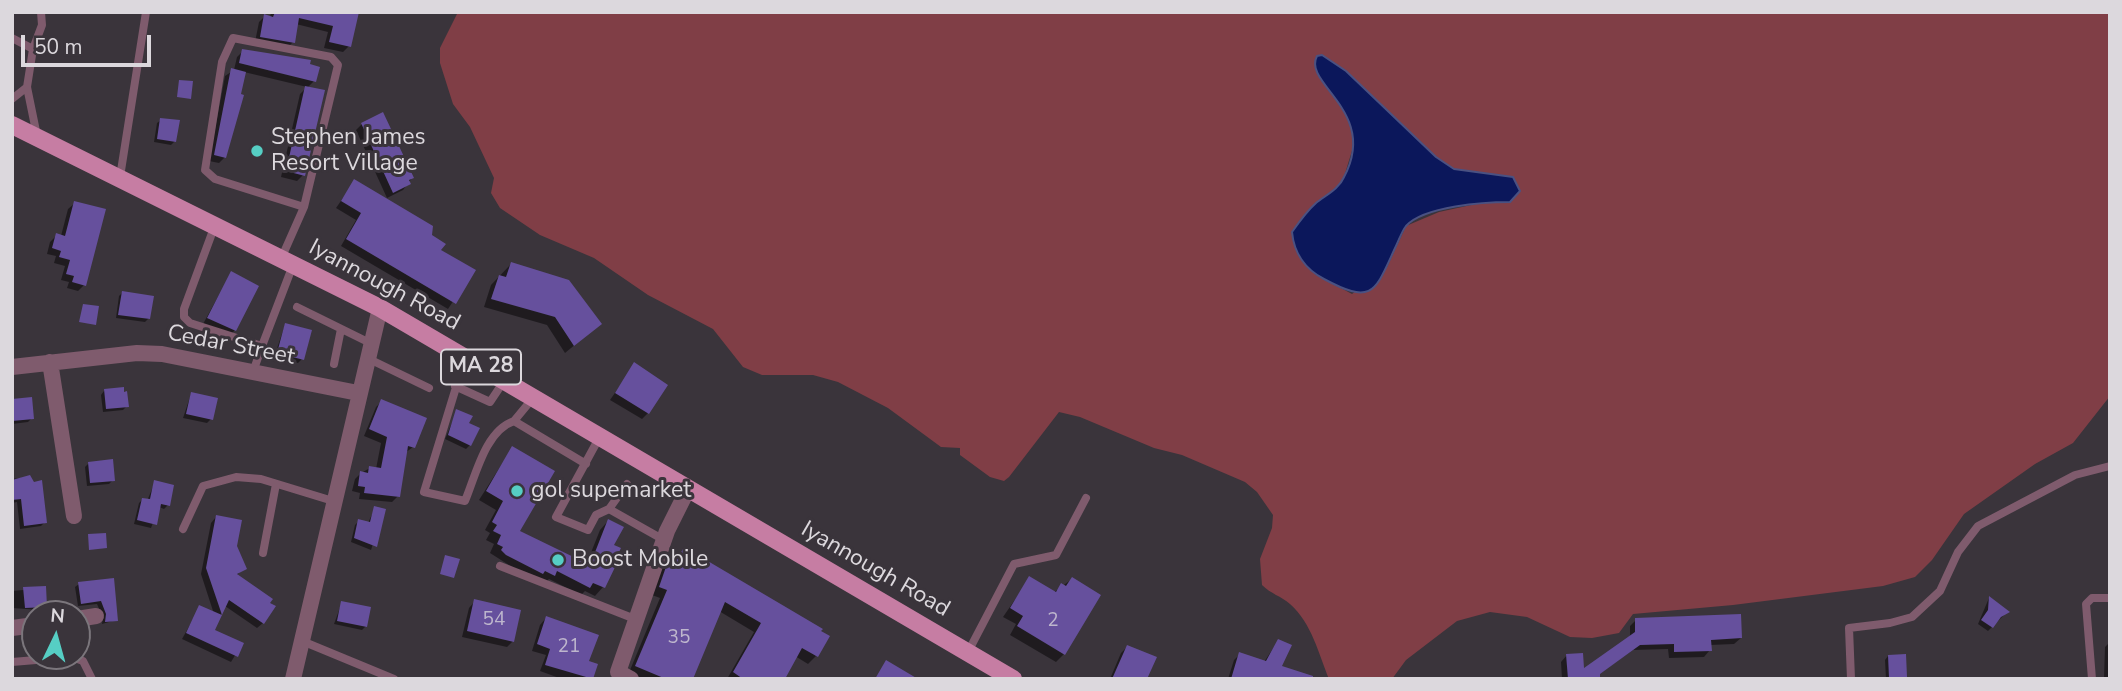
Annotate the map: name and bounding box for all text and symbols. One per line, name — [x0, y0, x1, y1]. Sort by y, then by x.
scale bar — [24, 21, 154, 65]
text: 50 m — [34, 33, 83, 61]
place label: Stephen James Resort Village — [271, 124, 426, 178]
marker: Stephen James Resort Village — [249, 143, 265, 159]
street label: Iyannough Road — [304, 235, 464, 337]
street label: Cedar Street — [165, 320, 297, 372]
road number: MA 28 — [441, 350, 521, 384]
place label: gol supemarket — [531, 477, 691, 505]
marker: gol supemarket — [509, 483, 525, 499]
street label: Iyannough Road — [796, 516, 954, 624]
place label: Boost Mobile — [572, 546, 708, 574]
marker: Boost Mobile — [550, 552, 566, 568]
north arrow — [21, 600, 91, 670]
text: N — [49, 603, 66, 630]
house number: 54 — [483, 609, 505, 631]
house number: 2 — [1047, 610, 1059, 632]
house number: 35 — [668, 627, 690, 649]
house number: 21 — [558, 636, 580, 658]

